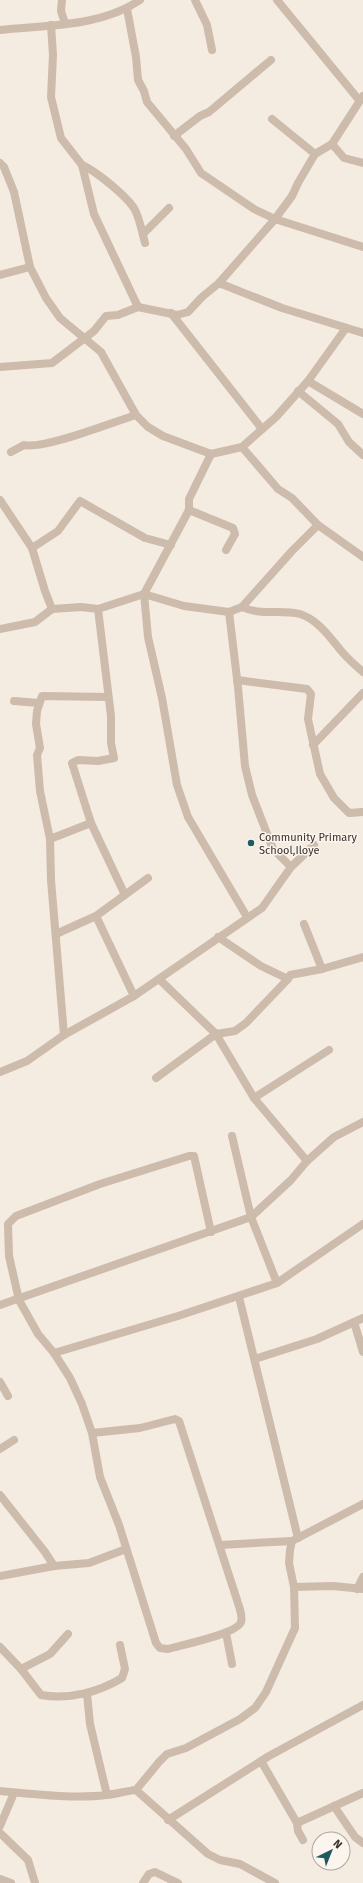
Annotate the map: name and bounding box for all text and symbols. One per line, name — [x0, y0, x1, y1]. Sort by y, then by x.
place label: Community Primary School,Iloye — [259, 831, 358, 857]
marker: Community Primary School,Iloye — [246, 838, 256, 848]
north arrow — [311, 1831, 351, 1871]
text: N — [330, 1837, 345, 1851]

